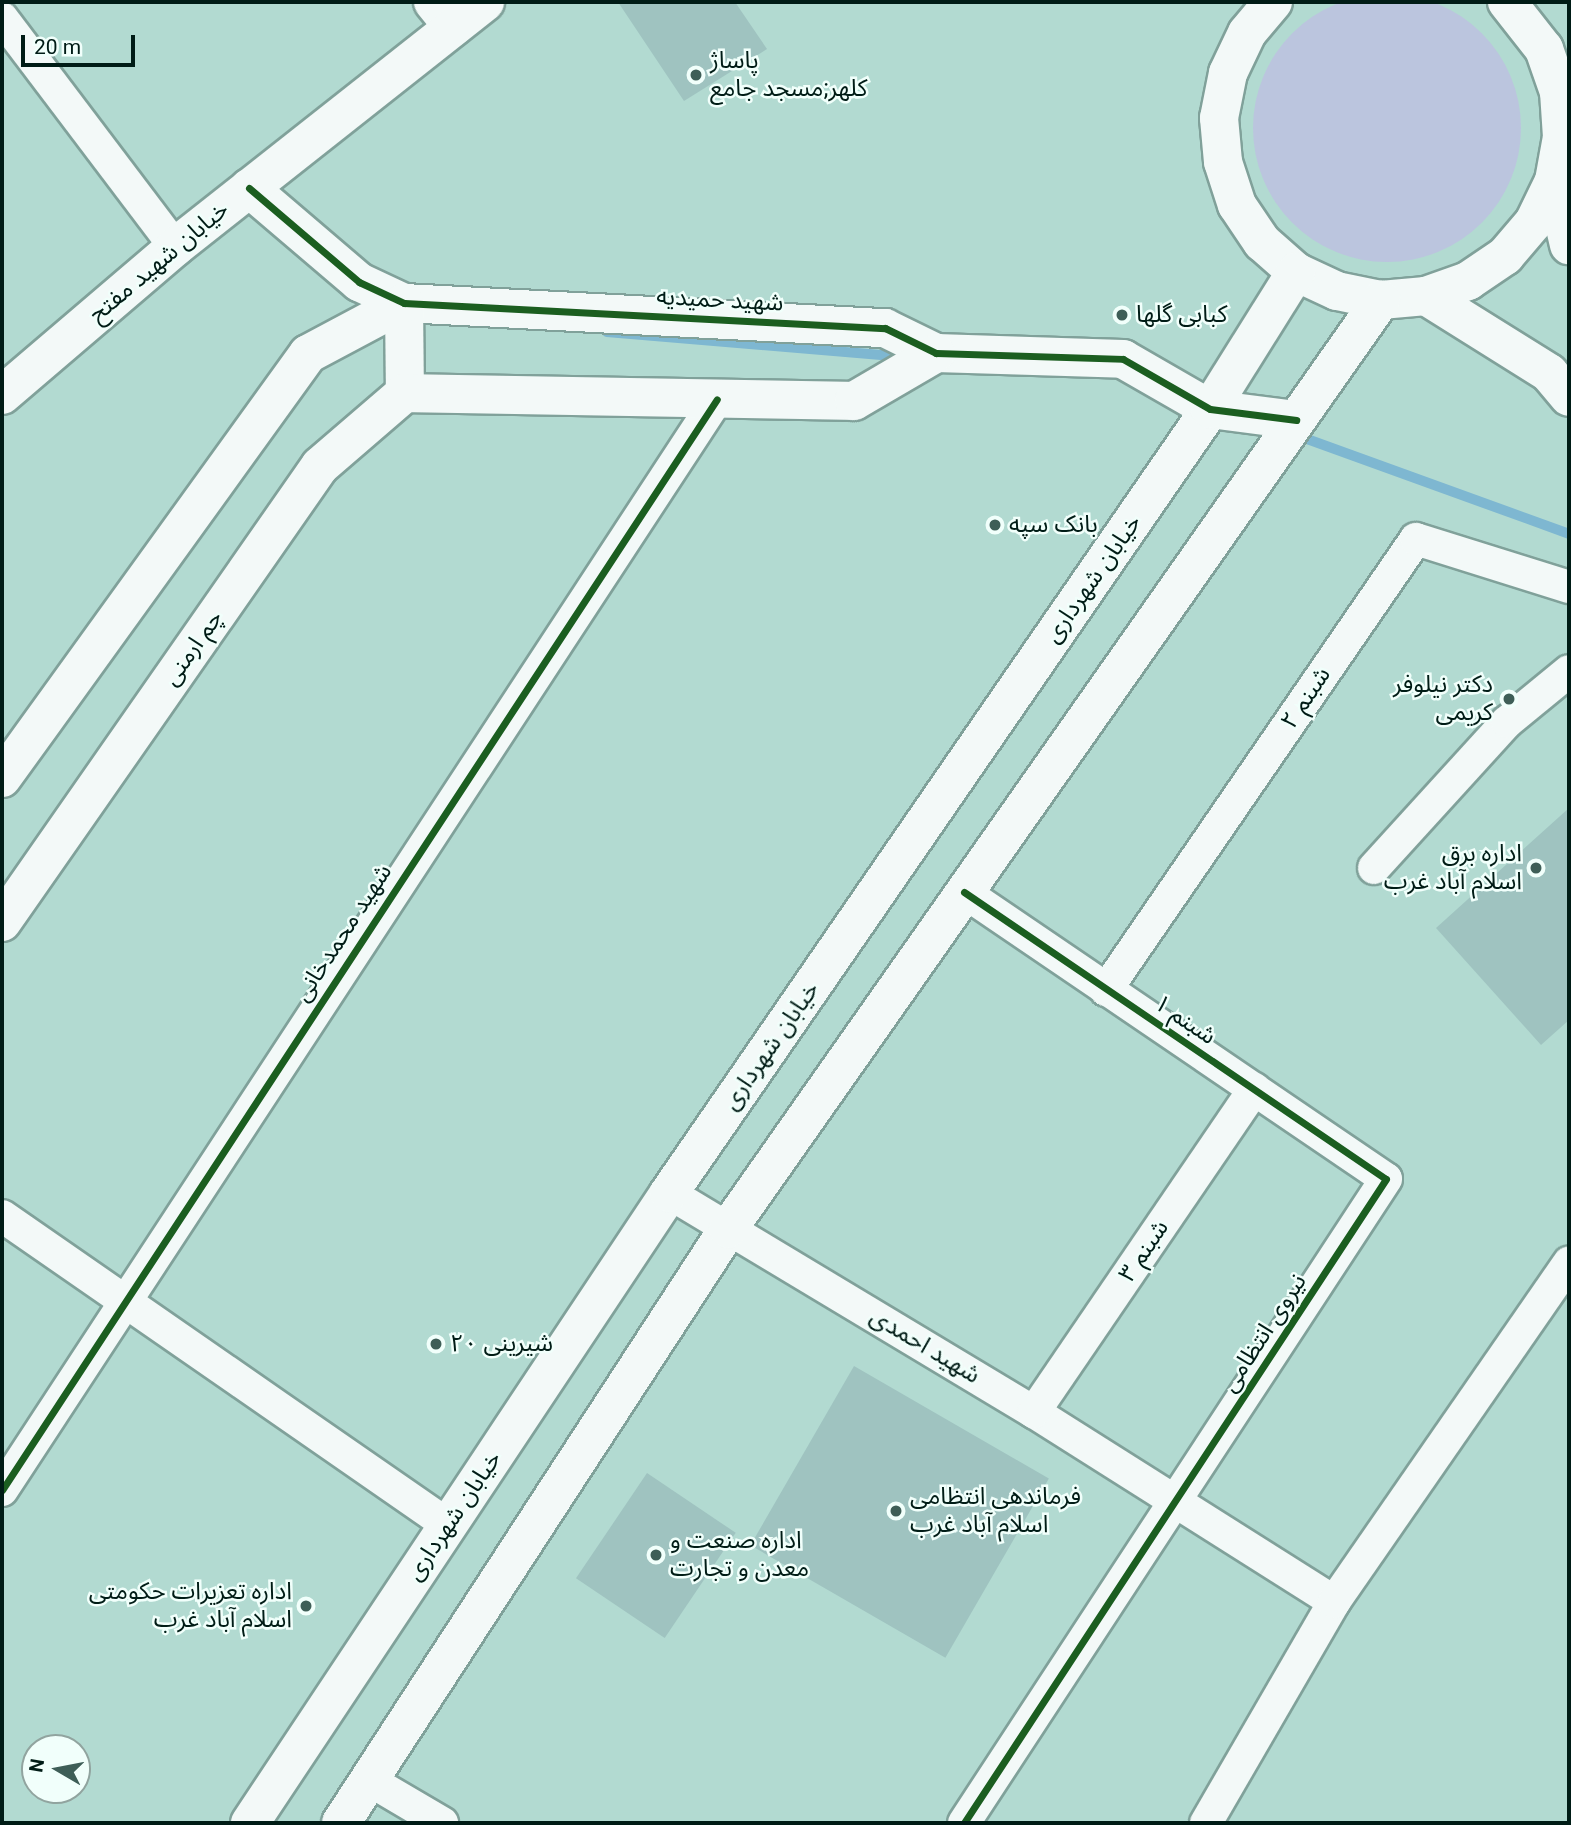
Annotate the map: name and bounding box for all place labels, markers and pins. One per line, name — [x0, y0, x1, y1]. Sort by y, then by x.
place label: پاساژ کلهر;مسجد جامع — [710, 47, 867, 103]
marker: پاساژ کلهر;مسجد جامع — [688, 67, 704, 83]
place label: کبابی گلها — [1136, 301, 1227, 329]
marker: کبابی گلها — [1114, 307, 1130, 323]
place label: بانک سپه — [1009, 511, 1098, 539]
marker: بانک سپه — [987, 517, 1003, 533]
place label: دکتر نیلوفر کریمی — [1393, 671, 1493, 727]
marker: دکتر نیلوفر کریمی — [1499, 689, 1519, 709]
place label: اداره برق اسلام آباد غرب — [1384, 840, 1522, 896]
marker: اداره برق اسلام آباد غرب — [1528, 860, 1544, 876]
place label: شیرینی ۲۰ — [450, 1330, 553, 1358]
marker: شیرینی ۲۰ — [428, 1336, 444, 1352]
place label: فرماندهی انتظامی اسلام آباد غرب — [910, 1483, 1081, 1539]
marker: فرماندهی انتظامی اسلام آباد غرب — [888, 1503, 904, 1519]
place label: اداره صنعت و معدن و تجارت — [670, 1527, 809, 1583]
marker: اداره صنعت و معدن و تجارت — [648, 1547, 664, 1563]
place label: اداره تعزیرات حکومتی اسلام آباد غرب — [89, 1578, 292, 1634]
marker: اداره تعزیرات حکومتی اسلام آباد غرب — [298, 1598, 314, 1614]

